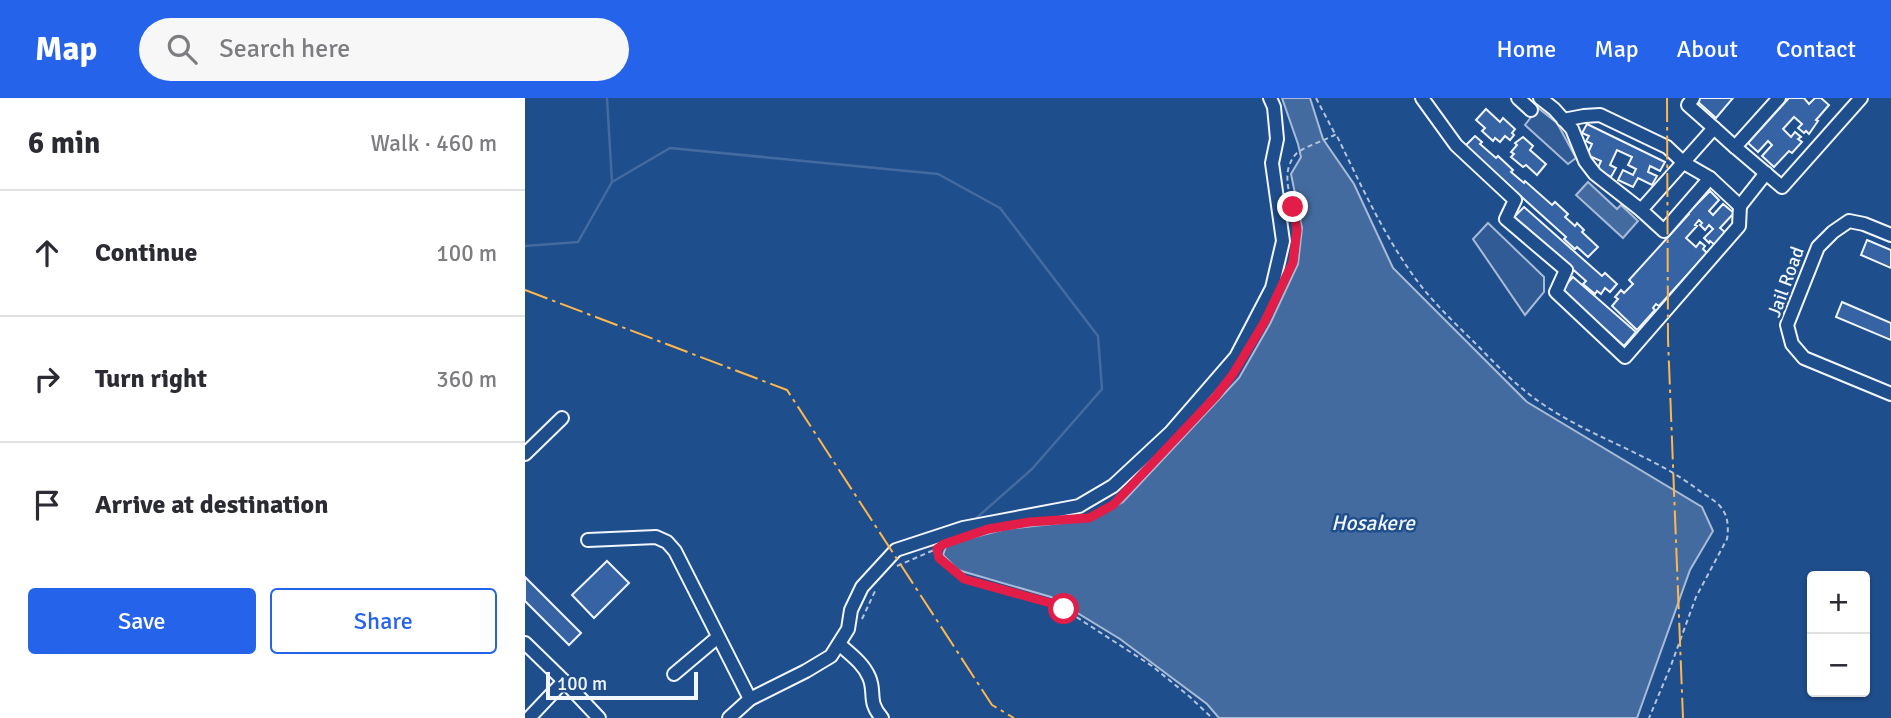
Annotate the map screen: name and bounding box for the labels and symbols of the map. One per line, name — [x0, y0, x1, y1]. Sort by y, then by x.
route end — [1277, 191, 1308, 222]
street label: Jail Road — [1762, 243, 1810, 321]
water label: Hosakere — [1331, 510, 1416, 536]
route start — [1048, 593, 1079, 624]
scale bar — [546, 669, 698, 701]

